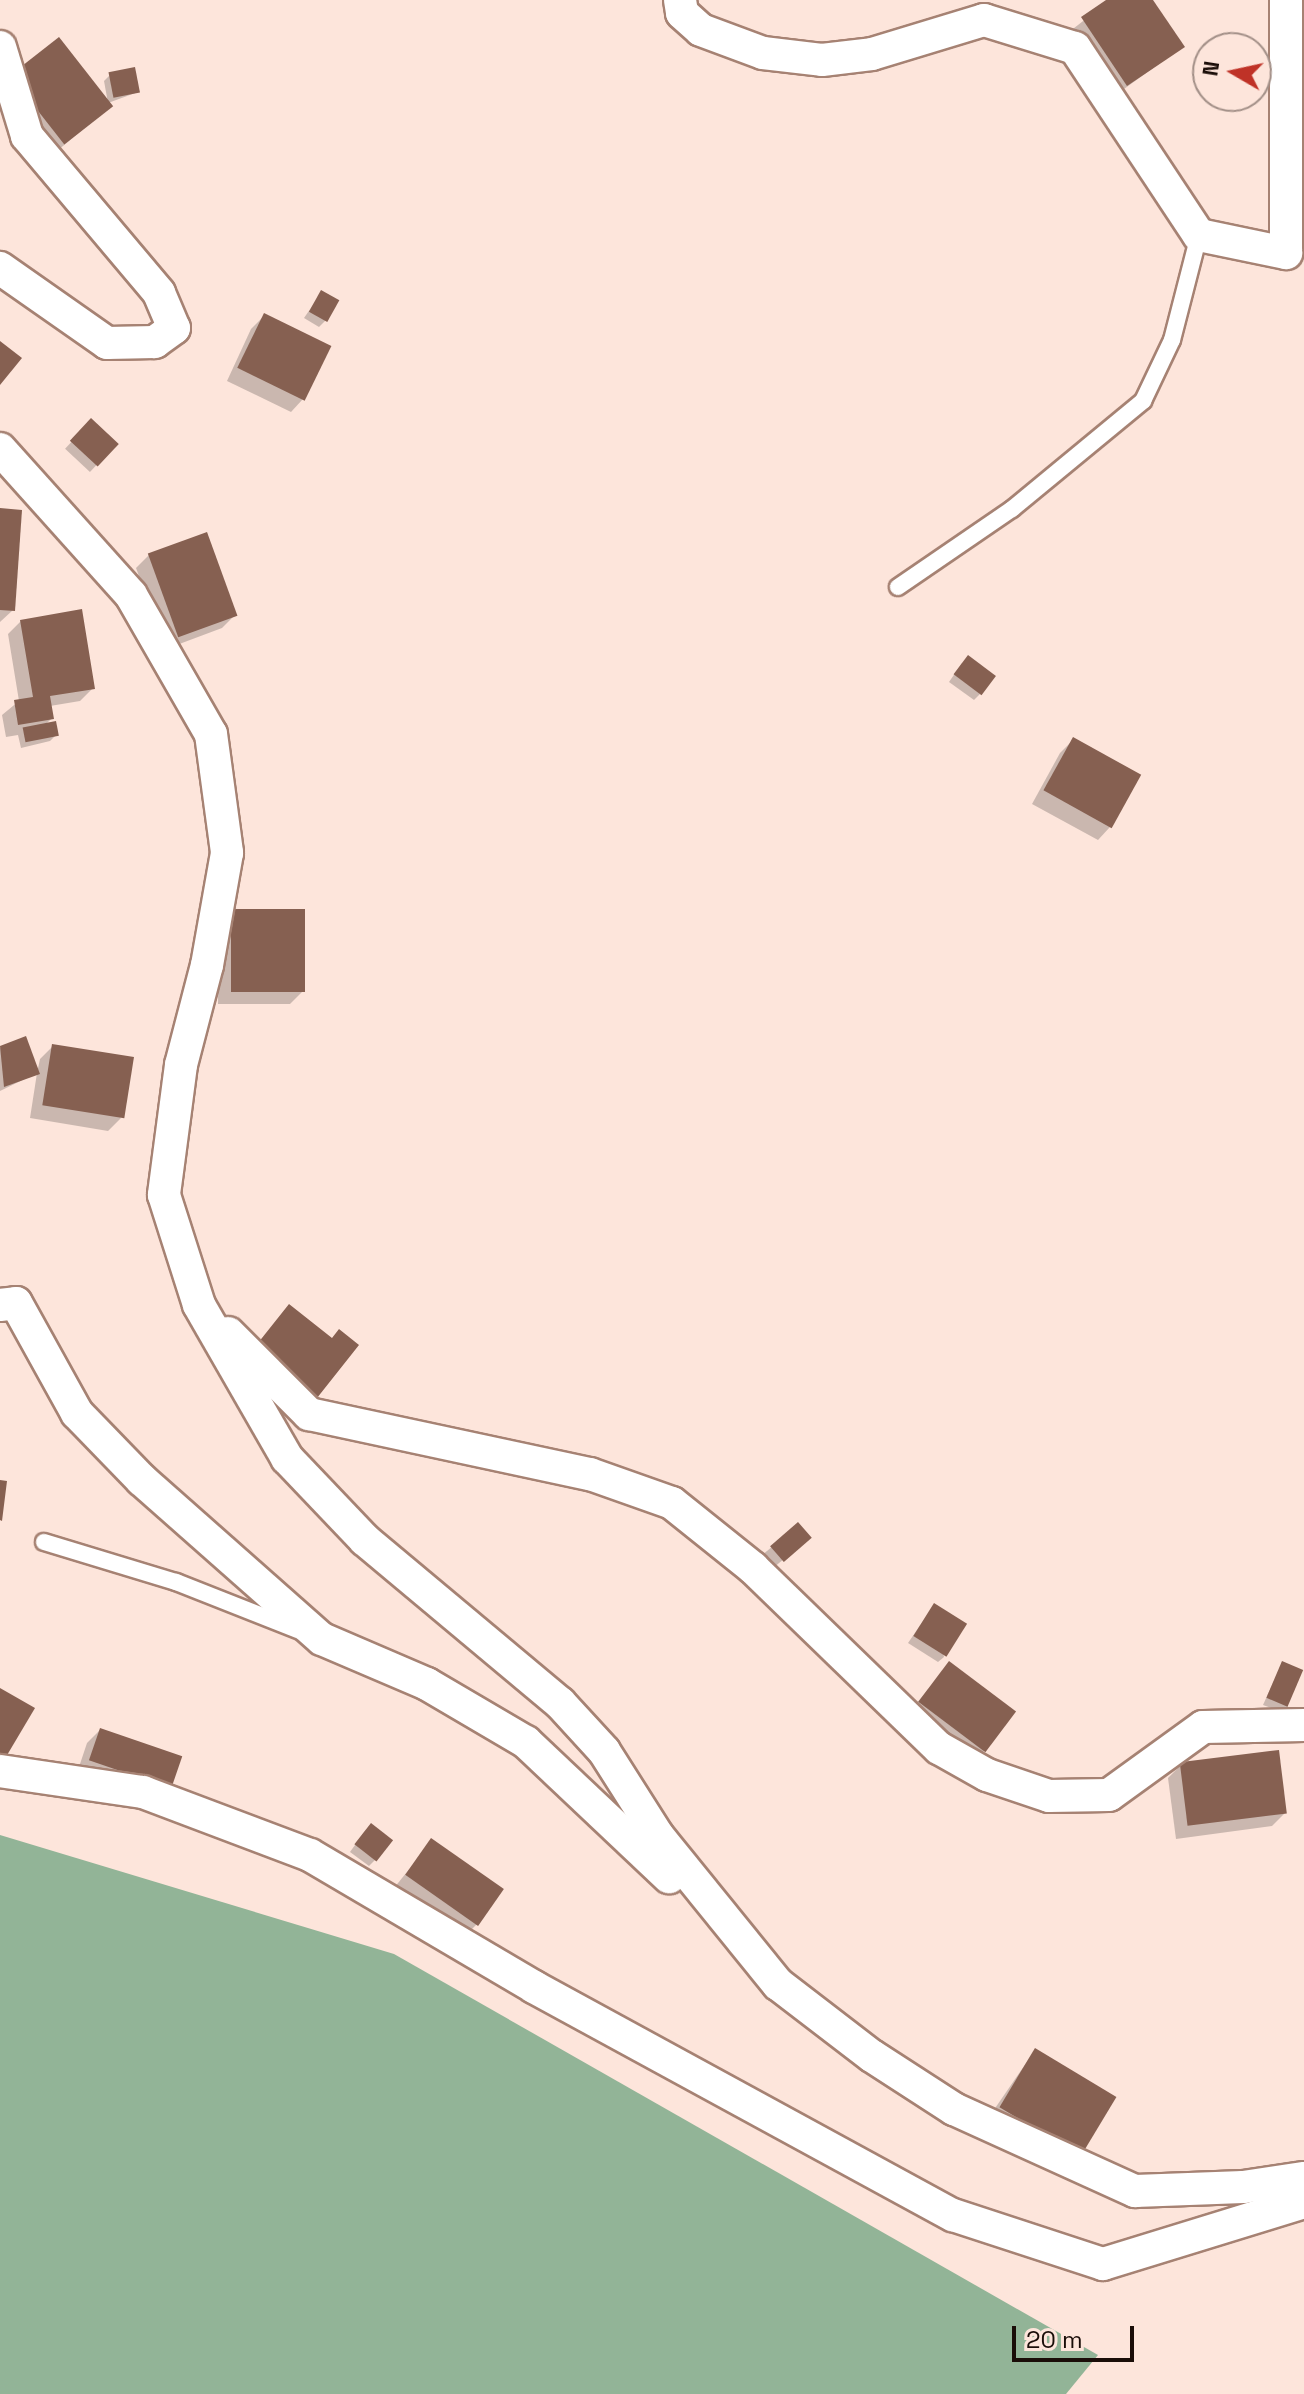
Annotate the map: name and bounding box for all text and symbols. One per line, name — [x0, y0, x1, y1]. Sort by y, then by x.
north arrow — [1192, 32, 1272, 112]
text: N — [1195, 59, 1225, 78]
scale bar — [1016, 2310, 1138, 2360]
text: 20 m — [1026, 2324, 1083, 2355]

